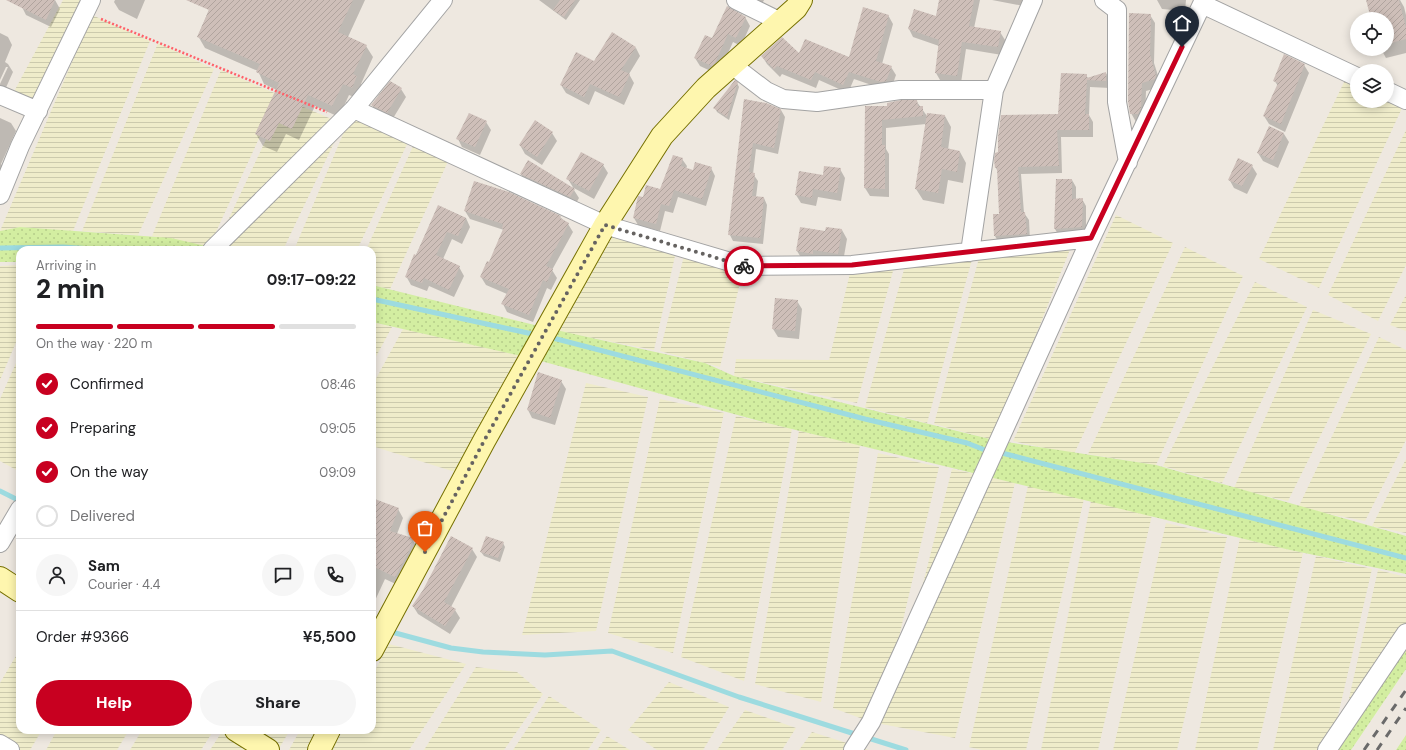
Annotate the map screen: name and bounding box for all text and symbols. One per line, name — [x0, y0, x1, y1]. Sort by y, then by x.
pin — [1165, 6, 1199, 47]
icon: home — [1171, 12, 1193, 34]
map controls — [1350, 12, 1394, 108]
button: locate — [1350, 12, 1394, 56]
button: layers — [1350, 64, 1394, 108]
courier — [724, 246, 764, 286]
icon: bike — [733, 255, 755, 277]
text: Arriving in — [36, 257, 96, 274]
text: 09:17–09:22 — [267, 270, 356, 290]
text: 2 min — [36, 272, 105, 306]
text: On the way · 220 m — [36, 335, 152, 352]
icon: check — [36, 373, 58, 395]
text: Confirmed — [70, 374, 144, 394]
text: 08:46 — [321, 376, 356, 393]
icon: check — [36, 417, 58, 439]
text: Preparing — [70, 418, 136, 438]
text: 09:05 — [319, 420, 356, 437]
icon: check — [36, 461, 58, 483]
text: On the way — [70, 462, 149, 482]
text: 09:09 — [319, 464, 356, 481]
text: Delivered — [70, 506, 135, 526]
pin — [408, 511, 442, 552]
icon: bag — [414, 517, 436, 539]
button: person — [36, 554, 78, 596]
button: chat — [262, 554, 304, 596]
button: phone — [314, 554, 356, 596]
text: Sam — [88, 556, 120, 576]
text: Courier · 4.4 — [88, 576, 160, 593]
text: Order #9366 — [36, 627, 129, 647]
text: ¥5,500 — [303, 627, 356, 647]
button: Help — [36, 680, 192, 726]
button: Share — [200, 680, 356, 726]

